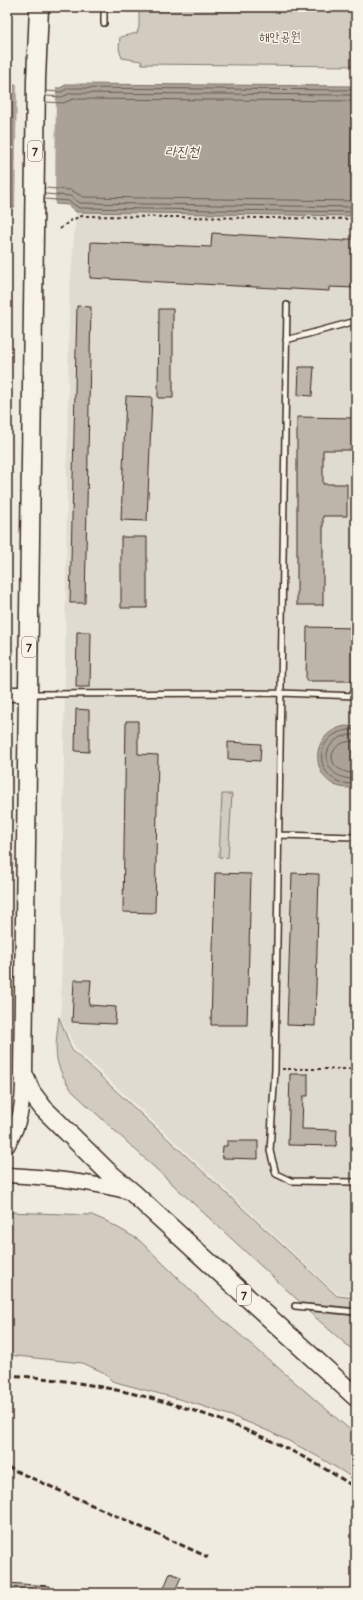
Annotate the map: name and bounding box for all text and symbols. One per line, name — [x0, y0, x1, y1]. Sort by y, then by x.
park label: 해안공원 — [259, 28, 301, 45]
road number: 7 — [28, 141, 42, 161]
water label: 라진천 — [165, 142, 201, 160]
road number: 7 — [22, 637, 36, 657]
road number: 7 — [237, 1285, 251, 1305]

